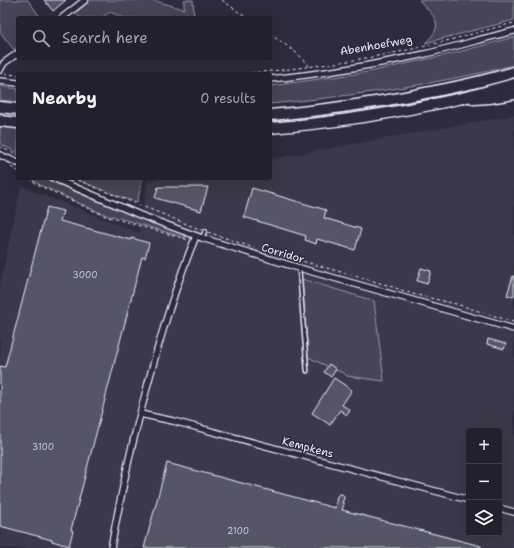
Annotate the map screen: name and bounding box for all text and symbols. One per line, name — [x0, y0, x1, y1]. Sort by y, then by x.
search box — [16, 16, 272, 60]
icon: search — [30, 27, 52, 49]
text: Search here — [62, 28, 148, 48]
street label: Abenhoefweg — [339, 32, 414, 59]
text: Nearby — [32, 87, 97, 109]
text: 0 results — [200, 90, 256, 107]
street label: Corridor — [259, 240, 306, 267]
house number: 3000 — [73, 269, 97, 281]
map controls — [466, 428, 502, 536]
button: + — [466, 428, 502, 464]
street label: Kempkens — [281, 433, 335, 462]
house number: 3100 — [32, 441, 54, 453]
button: − — [466, 464, 502, 500]
button: layers — [466, 500, 502, 536]
house number: 2100 — [227, 525, 249, 537]

